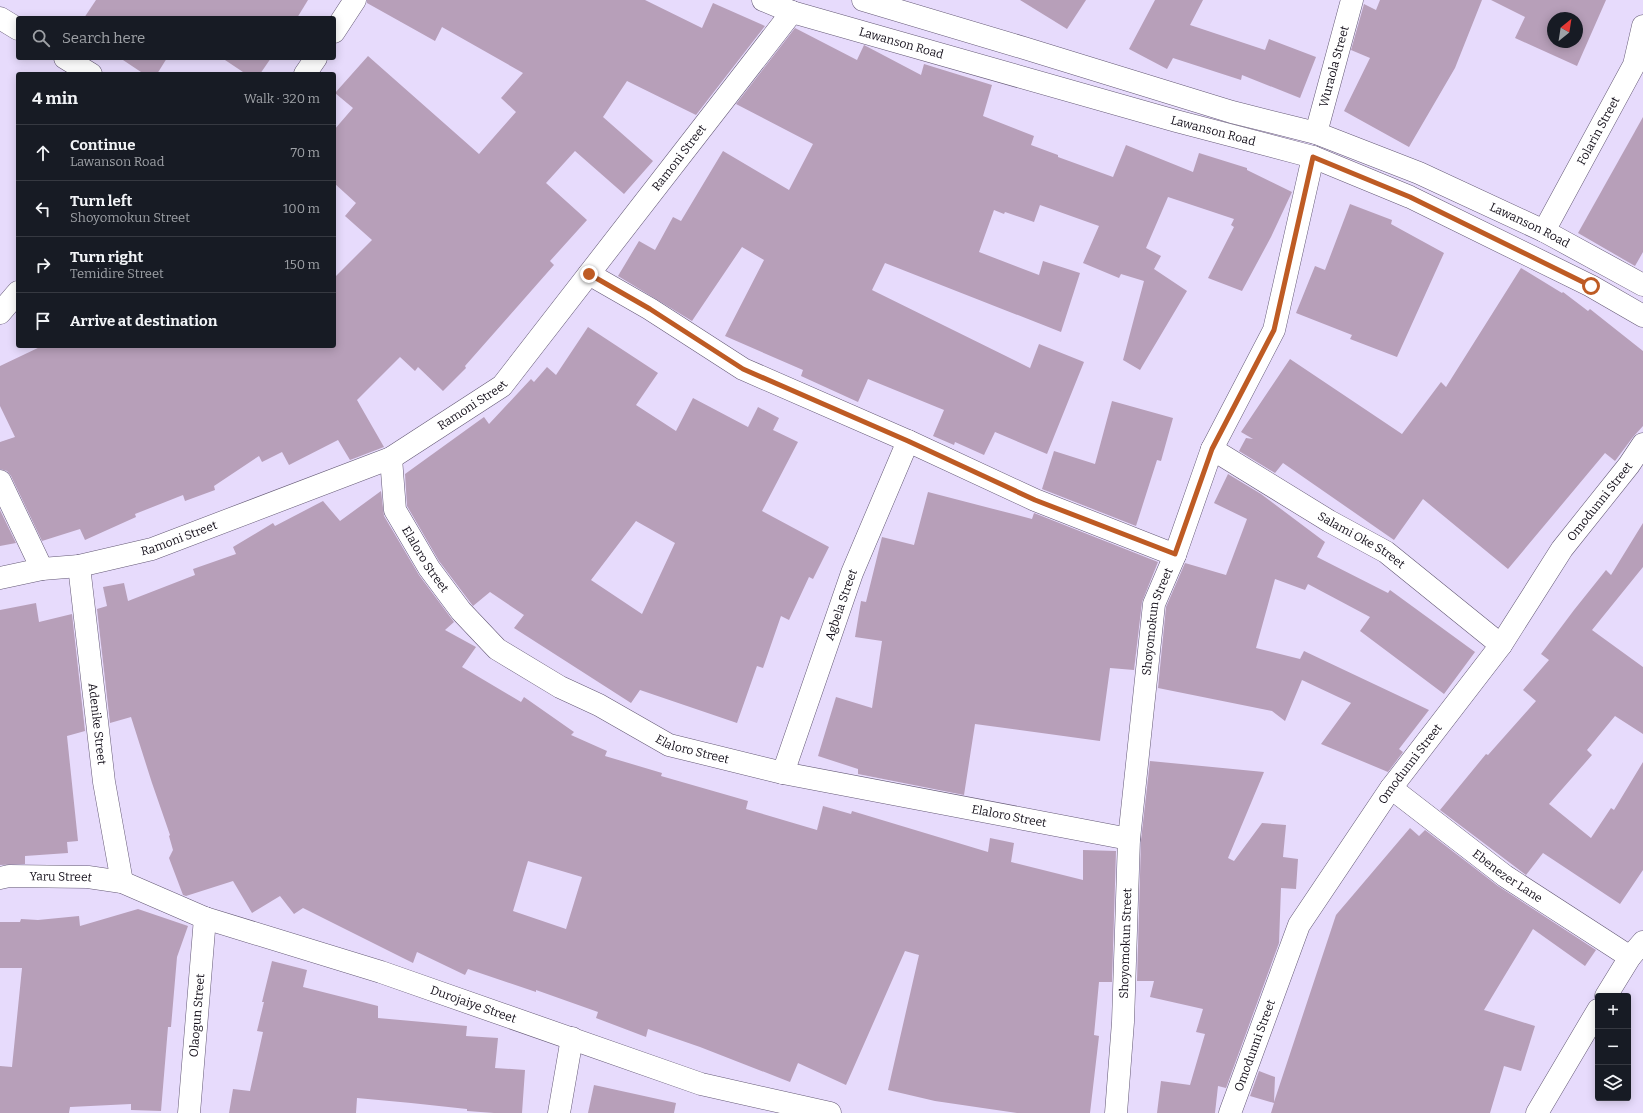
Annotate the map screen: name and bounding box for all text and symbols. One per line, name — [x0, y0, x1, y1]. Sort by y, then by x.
north arrow — [1547, 12, 1583, 48]
search box — [16, 16, 336, 60]
street label: Lawanson Road — [857, 24, 945, 62]
street label: Wuraola Street — [1316, 24, 1352, 109]
icon: search — [30, 27, 52, 49]
text: Search here — [62, 29, 145, 47]
text: 4 min — [32, 88, 78, 109]
text: Walk · 320 m — [244, 91, 320, 106]
street label: Folarin Street — [1574, 94, 1623, 167]
street label: Lawanson Road — [1169, 113, 1257, 149]
street label: Ramoni Street — [649, 121, 710, 194]
text: Continue — [70, 136, 136, 154]
icon: ahead — [32, 142, 54, 164]
text: 70 m — [290, 145, 320, 160]
text: Lawanson Road — [70, 154, 164, 169]
text: Turn left — [70, 192, 132, 210]
icon: left — [32, 198, 54, 220]
street label: Lawanson Road — [1487, 200, 1572, 251]
text: 100 m — [283, 201, 320, 216]
text: Shoyomokun Street — [70, 210, 190, 225]
text: Turn right — [70, 248, 143, 266]
icon: right — [32, 254, 54, 276]
text: 150 m — [284, 257, 320, 272]
route end — [580, 265, 598, 283]
text: Temidire Street — [70, 266, 164, 281]
route start — [1582, 277, 1600, 295]
icon: arrive — [32, 310, 54, 332]
text: Arrive at destination — [70, 312, 217, 330]
street label: Ramoni Street — [435, 377, 511, 433]
street label: Omodunni Street — [1564, 459, 1636, 544]
street label: Salami Oke Street — [1315, 509, 1408, 572]
street label: Ramoni Street — [140, 518, 220, 558]
street label: Elaloro Street — [399, 524, 452, 596]
street label: Shoyomokun Street — [1139, 565, 1176, 676]
street label: Agbela Street — [822, 566, 860, 642]
street label: Adenike Street — [86, 682, 109, 766]
street label: Omodunni Street — [1375, 720, 1445, 807]
street label: Elaloro Street — [653, 732, 731, 767]
street label: Elaloro Street — [970, 802, 1048, 830]
street label: Ebenezer Lane — [1470, 846, 1545, 905]
street label: Yaru Street — [30, 869, 94, 885]
street label: Shoyomokun Street — [1117, 887, 1134, 999]
street label: Olaogun Street — [187, 972, 207, 1058]
street label: Durojaiye Street — [428, 983, 519, 1026]
map controls — [1595, 993, 1631, 1101]
button: + — [1595, 993, 1631, 1029]
street label: Omodunni Street — [1232, 997, 1278, 1093]
button: − — [1595, 1029, 1631, 1065]
button: layers — [1595, 1065, 1631, 1101]

